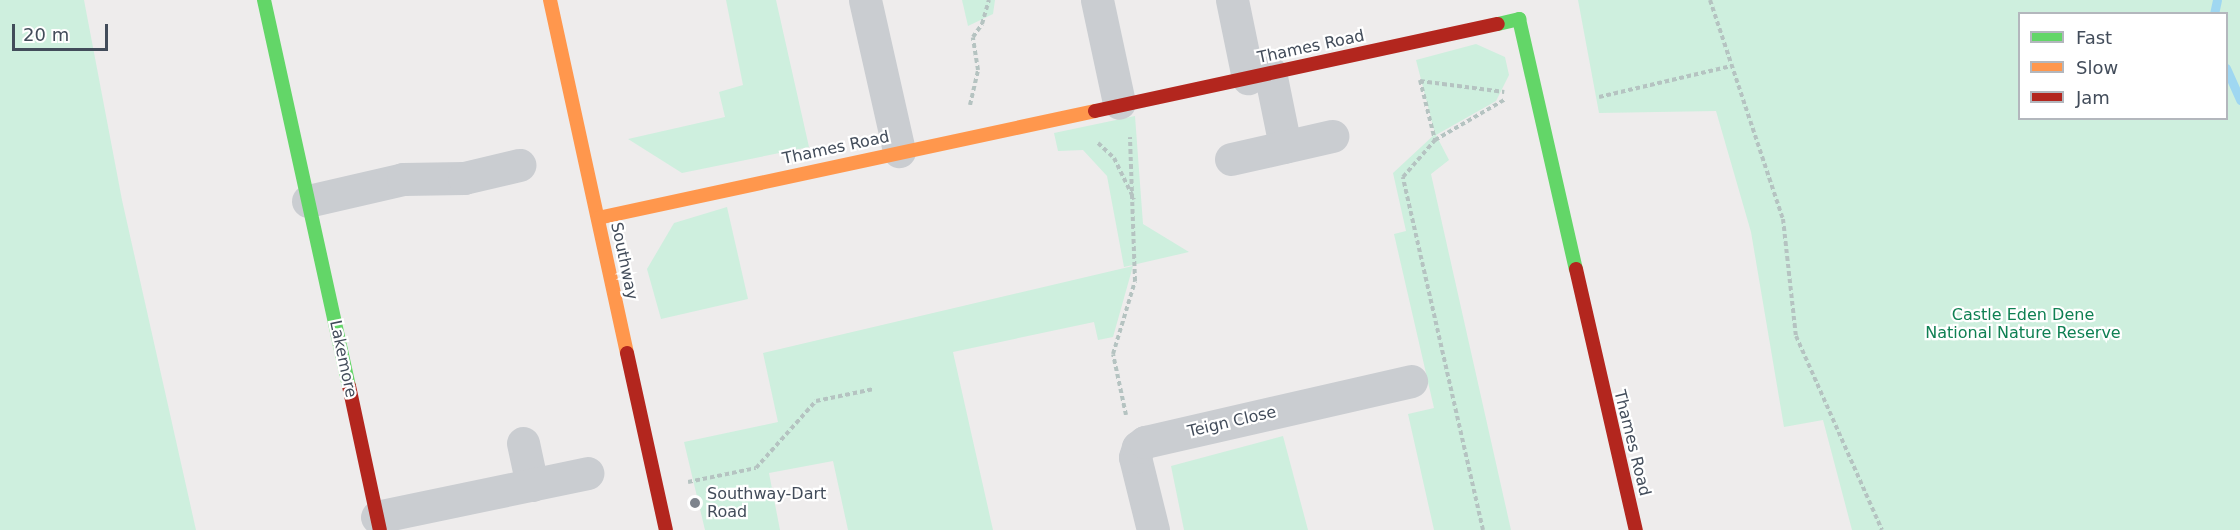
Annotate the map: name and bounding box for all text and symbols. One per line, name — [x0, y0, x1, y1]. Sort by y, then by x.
scale bar — [15, 12, 111, 50]
legend — [2018, 12, 2228, 120]
text: 20 m — [23, 24, 69, 45]
street label: Thames Road — [1256, 26, 1366, 68]
text: Fast — [2076, 27, 2112, 48]
text: Slow — [2076, 57, 2118, 78]
text: Jam — [2076, 87, 2110, 108]
street label: Thames Road — [781, 127, 891, 169]
street label: Southway — [606, 220, 642, 302]
park label: Castle Eden Dene National Nature Reserve — [1925, 305, 2121, 343]
street label: Lakemore — [325, 319, 361, 399]
street label: Thames Road — [1610, 388, 1654, 498]
street label: Teign Close — [1186, 402, 1278, 442]
place label: Southway-Dart Road — [707, 484, 826, 522]
marker: Southway-Dart Road — [688, 496, 702, 510]

